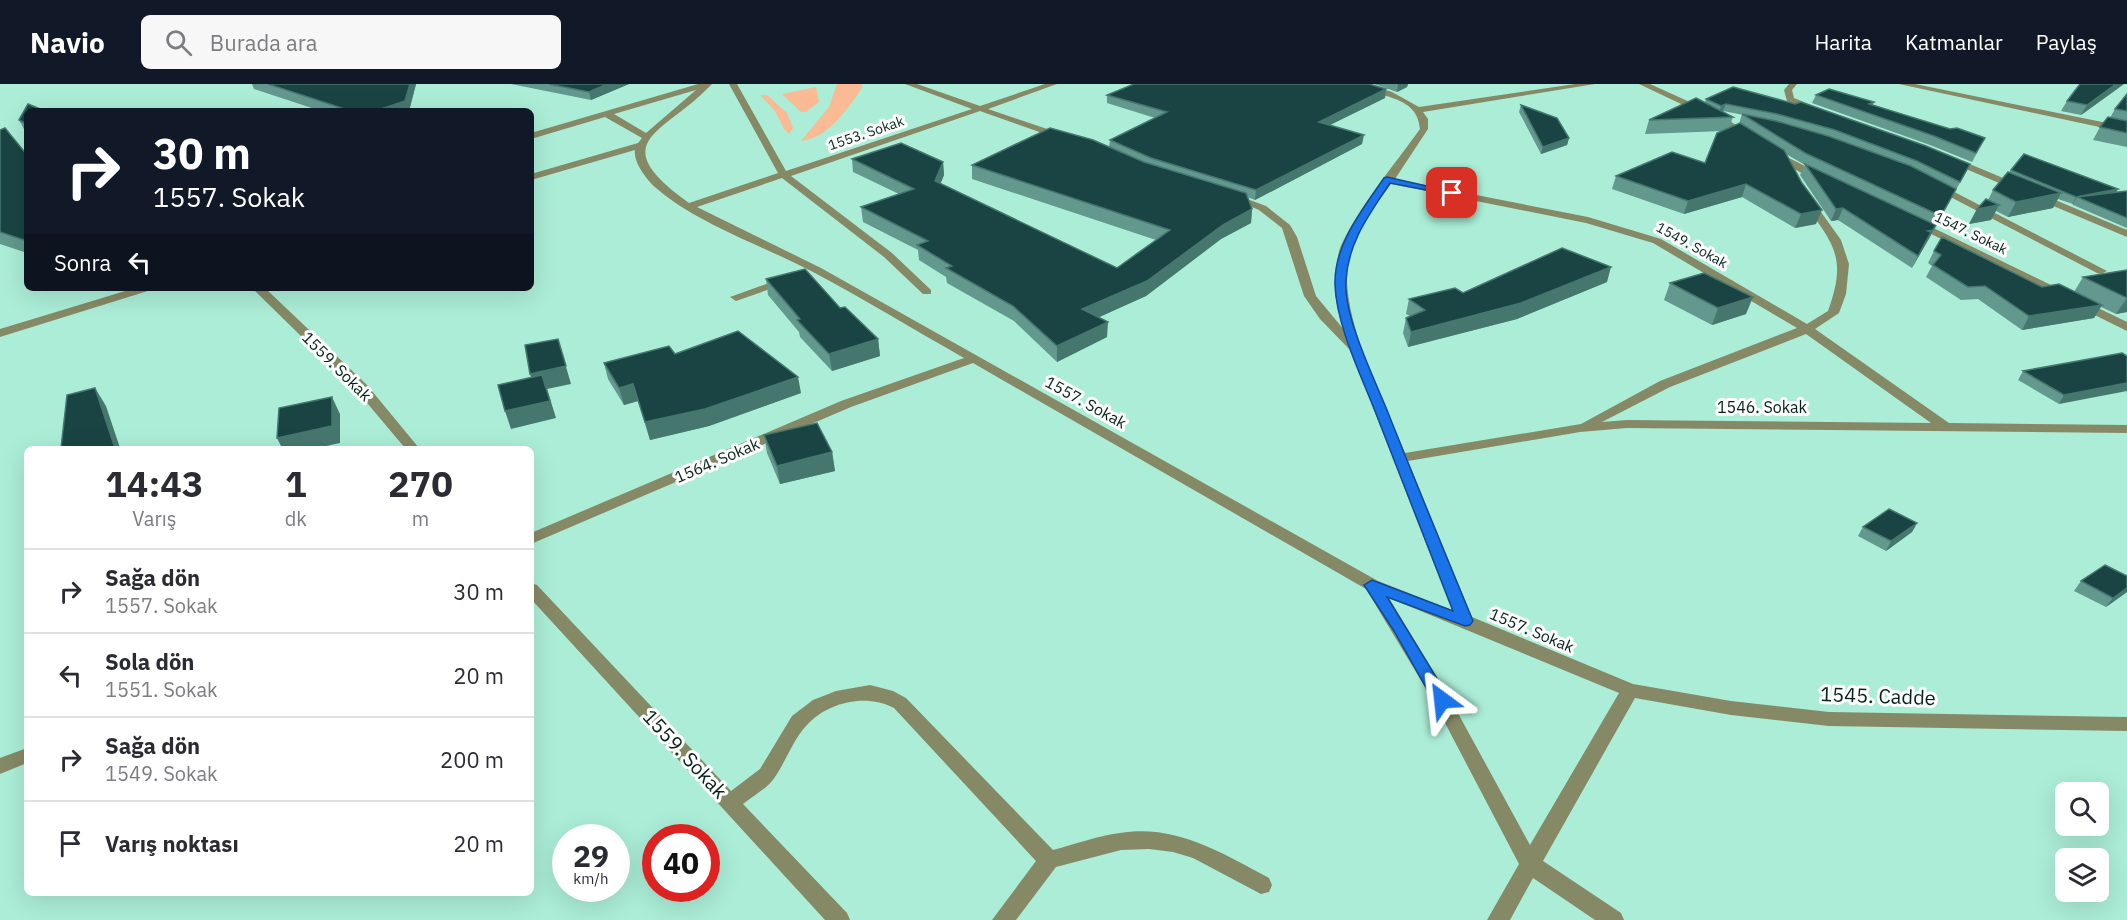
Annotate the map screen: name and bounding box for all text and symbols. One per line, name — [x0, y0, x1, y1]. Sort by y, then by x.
search box — [141, 15, 561, 69]
text: Navio — [30, 24, 105, 61]
icon: search — [162, 26, 195, 59]
text: Burada ara — [210, 28, 318, 57]
text: Harita — [1814, 28, 1872, 56]
text: Katmanlar — [1905, 28, 2003, 56]
text: Paylaş — [2036, 28, 2097, 56]
street label: 1553. Sokak — [826, 111, 907, 154]
text: 30 m — [153, 126, 251, 181]
icon: right — [54, 132, 132, 210]
pin — [1426, 167, 1477, 218]
icon: arrive — [1435, 176, 1468, 209]
text: 1557. Sokak — [153, 179, 305, 214]
street label: 1547. Sokak — [1932, 208, 2011, 259]
street label: 1549. Sokak — [1653, 218, 1731, 272]
icon: left — [123, 246, 156, 279]
text: Sonra — [54, 248, 111, 277]
street label: 1559. Sokak — [298, 327, 376, 405]
street label: 1557. Sokak — [1042, 371, 1131, 433]
street label: 1546. Sokak — [1717, 397, 1808, 417]
street label: 1564. Sokak — [672, 433, 763, 487]
text: 14:43 — [105, 460, 203, 507]
text: 1 — [285, 460, 307, 507]
text: 270 — [388, 460, 453, 507]
text: Varış — [132, 505, 177, 532]
text: dk — [285, 505, 307, 532]
text: m — [412, 505, 429, 532]
text: Sağa dön — [105, 563, 200, 592]
icon: right — [54, 575, 87, 608]
text: 30 m — [453, 577, 504, 606]
text: 1557. Sokak — [105, 592, 218, 619]
street label: 1557. Sokak — [1487, 603, 1578, 657]
text: Sola dön — [105, 647, 194, 676]
icon: left — [54, 659, 87, 692]
text: 20 m — [453, 661, 504, 690]
position arrow — [1410, 668, 1474, 732]
text: 1551. Sokak — [105, 676, 218, 703]
street label: 1545. Cadde — [1820, 680, 1936, 711]
street label: 1559. Sokak — [637, 703, 734, 804]
text: Sağa dön — [105, 731, 200, 760]
icon: right — [54, 743, 87, 776]
text: 200 m — [440, 745, 504, 774]
text: 1549. Sokak — [105, 760, 218, 787]
map controls — [2055, 782, 2109, 902]
button: search — [2055, 782, 2109, 836]
speed limit sign: 40 — [642, 824, 720, 902]
icon: arrive — [54, 827, 87, 860]
text: Varış noktası — [105, 829, 239, 858]
text: 20 m — [453, 829, 504, 858]
text: 29 — [573, 836, 609, 875]
button: layers — [2055, 848, 2109, 902]
text: km/h — [573, 869, 609, 888]

